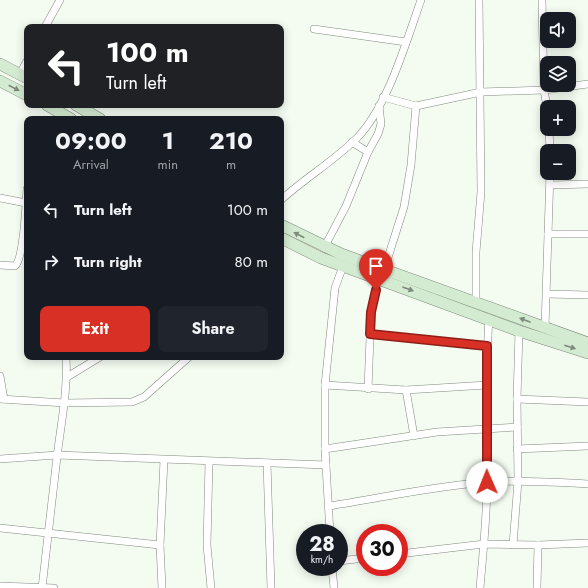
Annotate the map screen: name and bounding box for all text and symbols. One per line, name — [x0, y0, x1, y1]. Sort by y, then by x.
map controls — [540, 12, 576, 180]
button: sound — [540, 12, 576, 48]
text: 100 m — [106, 32, 189, 73]
icon: left — [40, 40, 92, 92]
button: layers — [540, 56, 576, 92]
text: Turn left — [106, 70, 166, 96]
one-way arrow — [8, 85, 19, 91]
button: + — [540, 100, 576, 136]
text: 09:00 — [55, 123, 127, 158]
text: 1 — [162, 123, 174, 158]
text: 210 — [209, 123, 253, 158]
button: − — [540, 144, 576, 180]
text: Arrival — [73, 155, 109, 174]
text: min — [158, 155, 178, 174]
text: m — [226, 155, 236, 174]
icon: left — [40, 199, 62, 221]
text: Turn left — [74, 199, 132, 221]
text: 100 m — [227, 199, 268, 221]
one-way arrow — [293, 231, 305, 238]
pin — [359, 249, 393, 290]
icon: right — [40, 251, 62, 273]
text: Turn right — [74, 251, 142, 273]
text: 80 m — [235, 251, 268, 273]
icon: arrive — [365, 255, 387, 277]
one-way arrow — [402, 287, 414, 293]
button: Exit — [40, 306, 150, 352]
button: Share — [158, 306, 268, 352]
one-way arrow — [518, 317, 530, 323]
one-way arrow — [564, 344, 576, 350]
position arrow — [466, 461, 508, 503]
speed limit sign: 30 — [356, 524, 408, 576]
text: 28 — [309, 530, 335, 559]
text: km/h — [311, 552, 333, 567]

